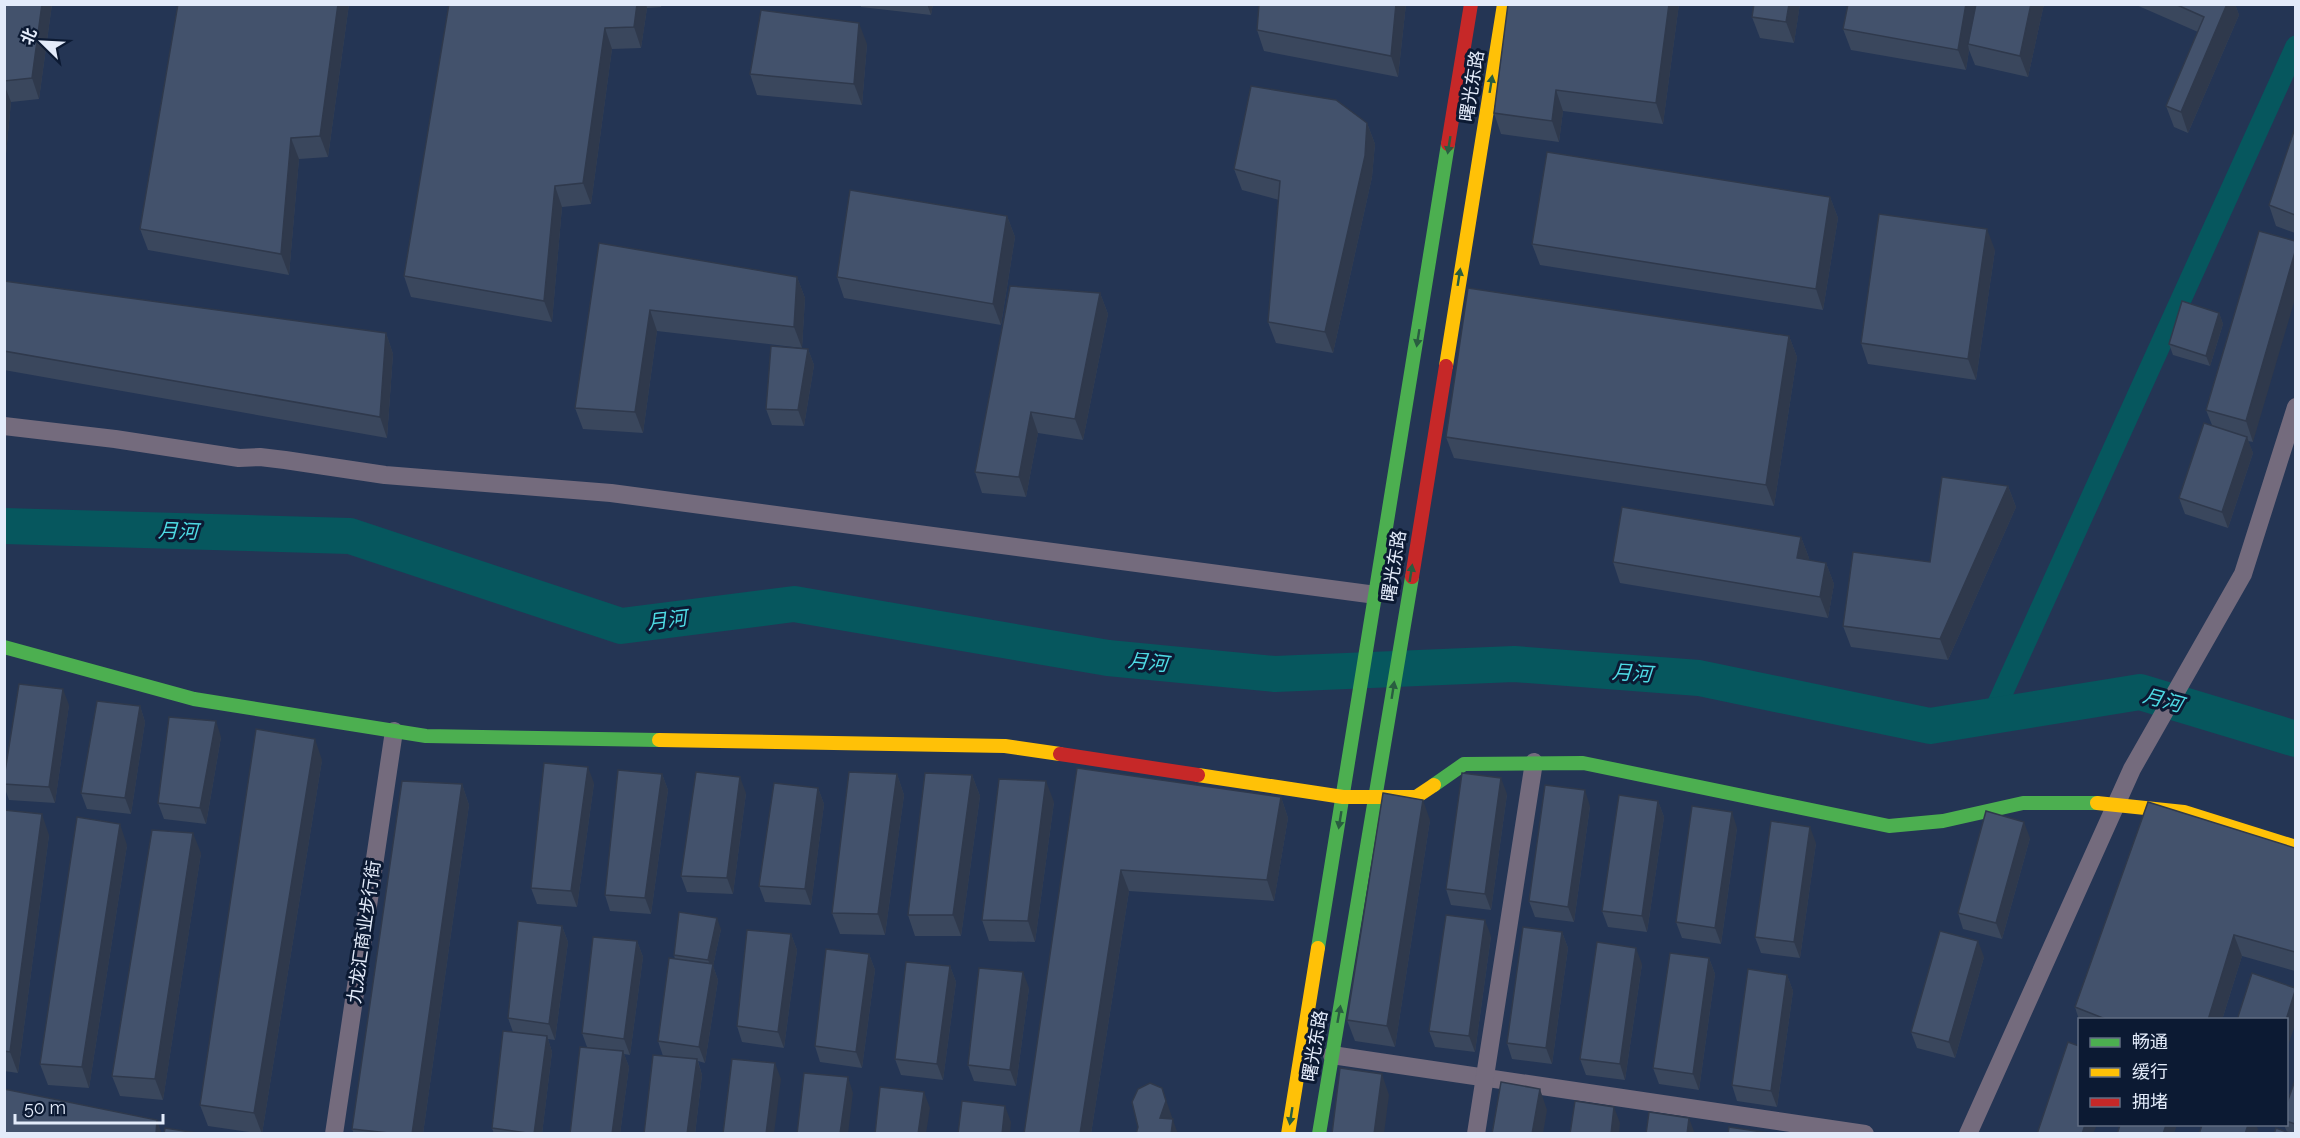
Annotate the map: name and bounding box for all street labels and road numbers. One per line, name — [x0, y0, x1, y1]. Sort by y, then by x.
street label: 曙光东路 — [1456, 49, 1488, 123]
street label: 曙光东路 — [1378, 529, 1410, 603]
street label: 九龙汇商业步行街 — [343, 859, 384, 1005]
street label: 曙光东路 — [1298, 1009, 1331, 1083]

